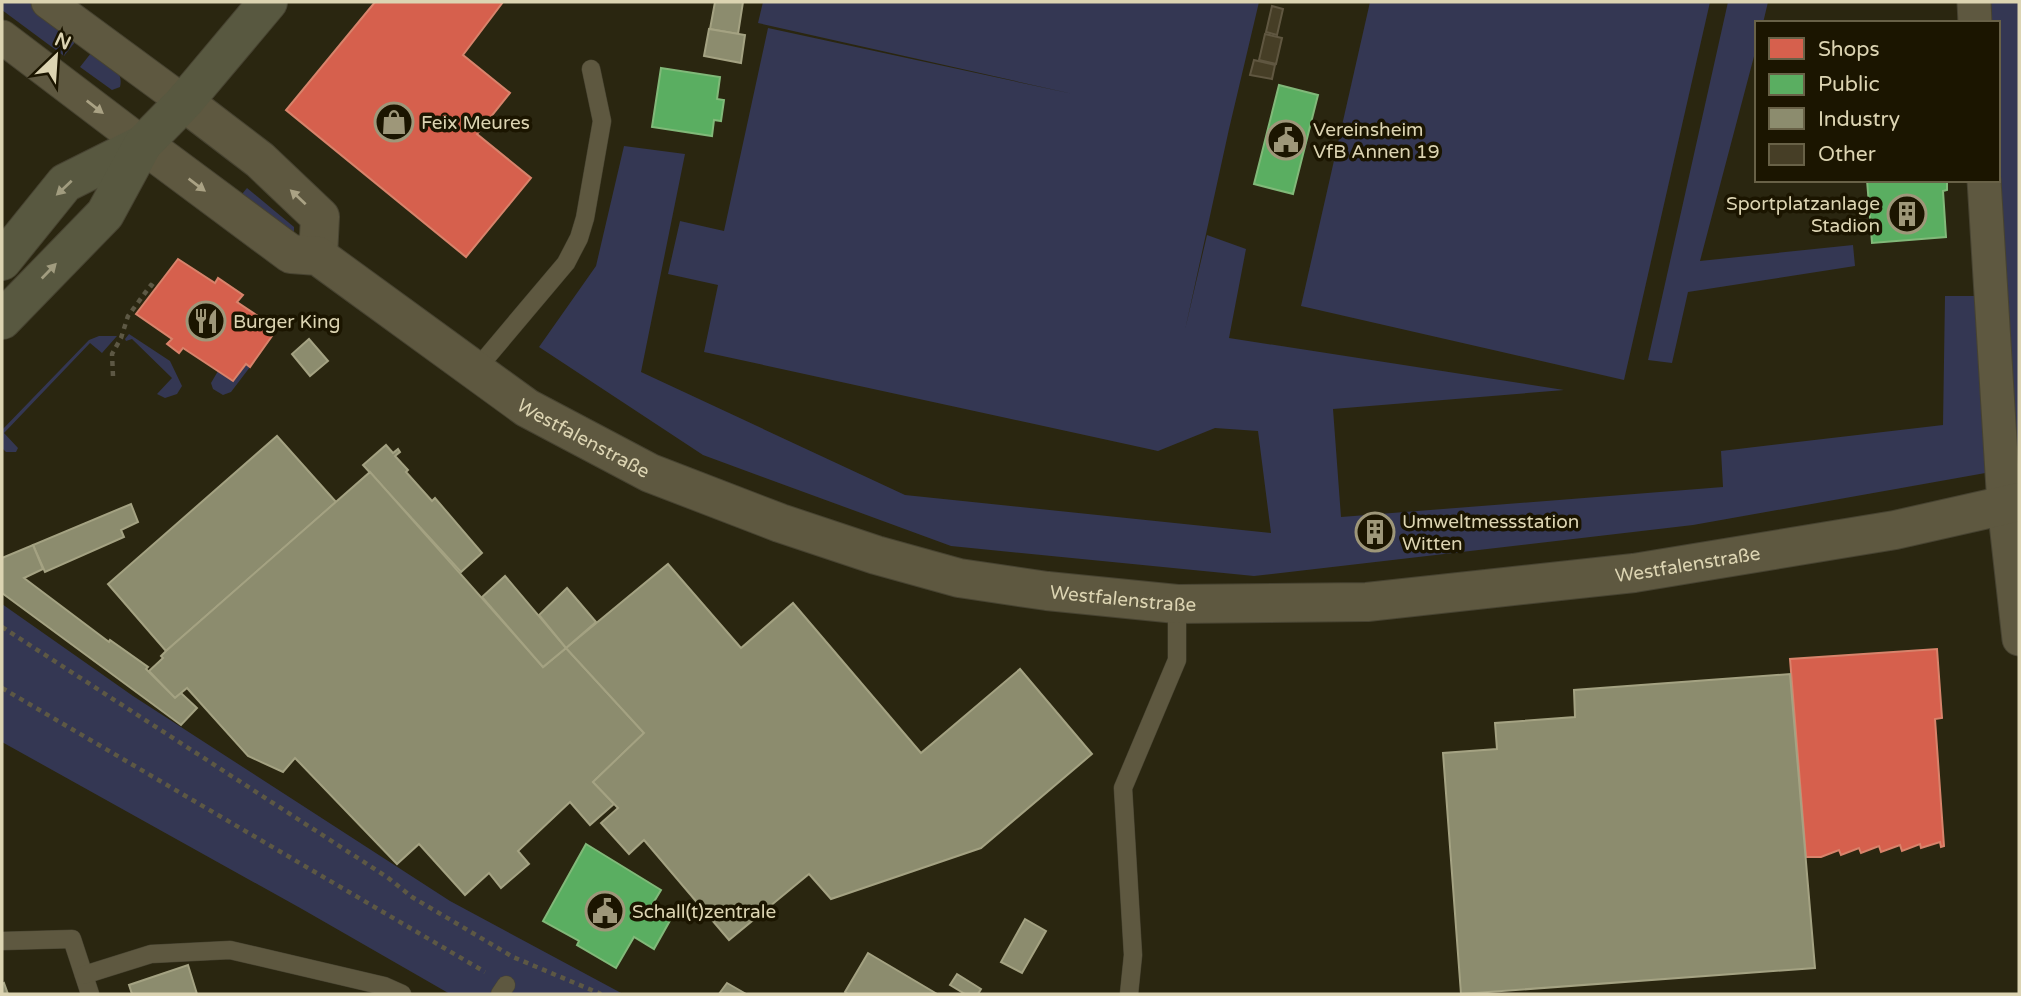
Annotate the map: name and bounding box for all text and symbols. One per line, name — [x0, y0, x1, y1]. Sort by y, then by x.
north arrow — [21, 21, 91, 91]
legend — [1755, 21, 2000, 182]
text: N — [51, 28, 74, 55]
text: Shops — [1818, 37, 1880, 62]
text: Public — [1818, 72, 1880, 97]
one-way arrow — [86, 100, 104, 115]
shop icon: Feix Meures — [373, 101, 415, 143]
text: Industry — [1818, 107, 1900, 132]
place label: Feix Meures — [421, 112, 530, 134]
public building icon: Vereinsheim VfB Annen 19 — [1265, 119, 1307, 161]
place label: Vereinsheim VfB Annen 19 — [1313, 119, 1440, 163]
text: Other — [1818, 142, 1876, 167]
one-way arrow — [188, 178, 206, 192]
one-way arrow — [56, 179, 73, 195]
one-way arrow — [290, 189, 307, 205]
place label: Sportplatzanlage Stadion — [1726, 193, 1880, 237]
building icon: Sportplatzanlage Stadion — [1886, 193, 1928, 235]
one-way arrow — [41, 263, 57, 280]
restaurant icon: Burger King — [185, 300, 227, 342]
place label: Burger King — [233, 311, 341, 333]
street label: Westfalenstraße — [512, 394, 653, 483]
building icon: Umweltmessstation Witten — [1354, 511, 1396, 553]
place label: Umweltmessstation Witten — [1402, 511, 1579, 555]
street label: Westfalenstraße — [1614, 542, 1762, 587]
street label: Westfalenstraße — [1049, 581, 1196, 616]
public building icon: Schall(t)zentrale — [584, 890, 626, 932]
place label: Schall(t)zentrale — [632, 901, 776, 923]

